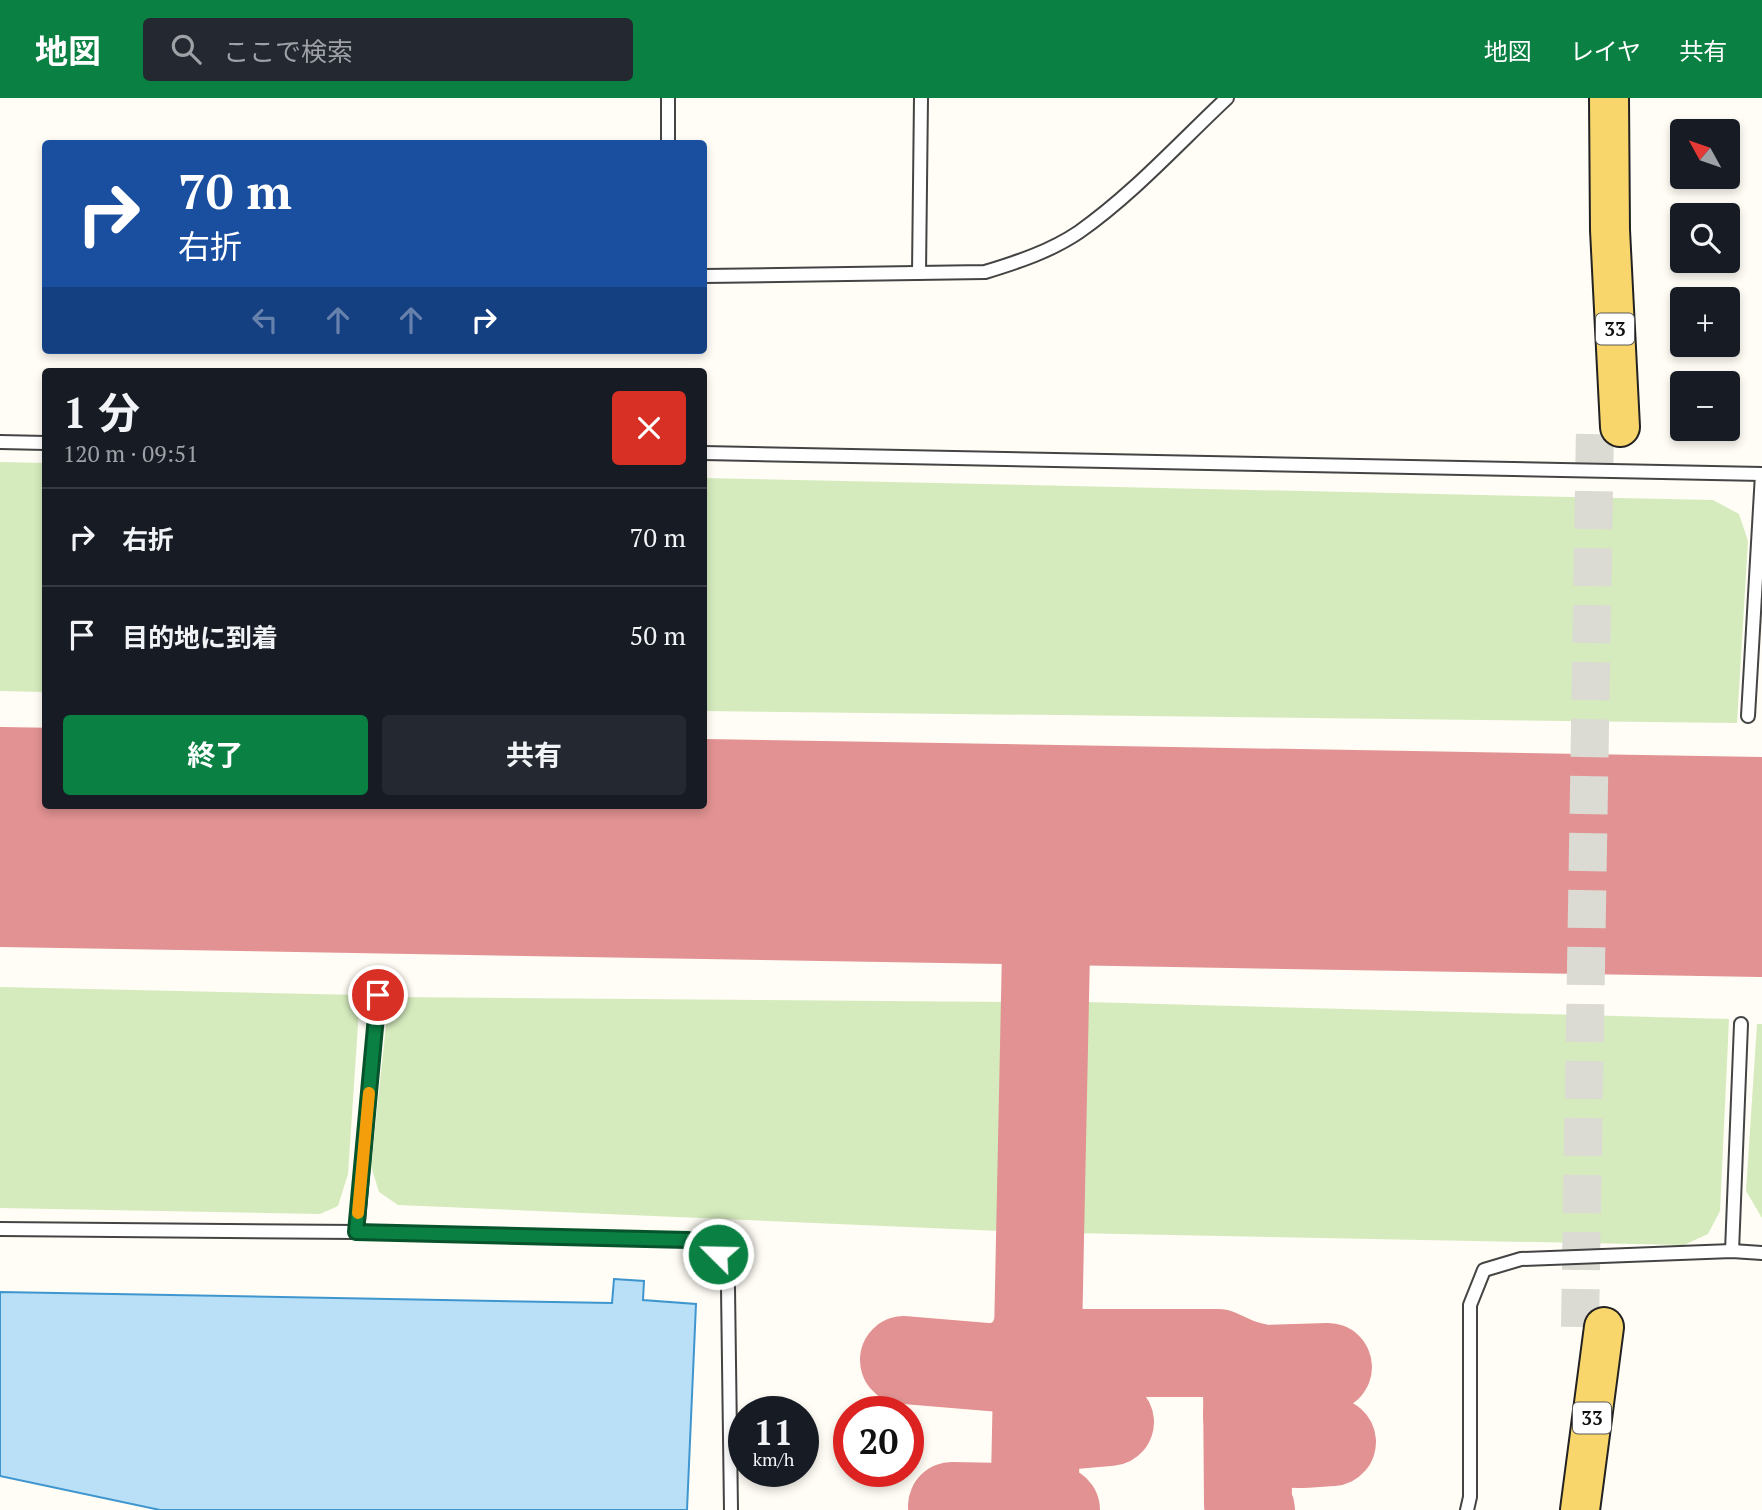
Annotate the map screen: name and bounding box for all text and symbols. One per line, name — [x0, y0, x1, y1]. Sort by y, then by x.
search box — [143, 18, 633, 81]
text: 地図 — [35, 29, 101, 72]
icon: search — [167, 30, 205, 68]
text: ここで検索 — [223, 34, 353, 68]
text: 地図 — [1484, 35, 1532, 67]
text: レイヤ — [1570, 35, 1641, 67]
text: 共有 — [1679, 35, 1727, 67]
north arrow — [1670, 119, 1740, 189]
map controls — [1670, 119, 1740, 441]
text: 70 m — [178, 158, 292, 223]
icon: right — [63, 168, 154, 259]
button: search — [1670, 203, 1740, 273]
text: 右折 — [178, 225, 242, 267]
button: + — [1670, 287, 1740, 357]
icon: left — [246, 301, 284, 339]
icon: ahead — [319, 301, 357, 339]
icon: ahead — [392, 301, 430, 339]
icon: right — [465, 301, 503, 339]
road number: 33 — [1596, 314, 1634, 344]
button: − — [1670, 371, 1740, 441]
text: 1 分 — [63, 384, 140, 440]
button: close — [612, 391, 686, 465]
text: 120 m · 09:51 — [63, 438, 198, 469]
icon: right — [63, 518, 101, 556]
text: 70 m — [630, 520, 686, 554]
text: 右折 — [122, 522, 174, 556]
icon: arrive — [63, 616, 101, 654]
text: 50 m — [630, 618, 686, 652]
text: 目的地に到着 — [122, 620, 278, 654]
button: 終了 — [63, 715, 368, 795]
button: 共有 — [382, 715, 686, 795]
pin — [348, 965, 408, 1025]
icon: arrive — [359, 976, 397, 1014]
position arrow — [681, 1217, 755, 1291]
speed limit sign: 20 — [833, 1396, 924, 1487]
road number: 33 — [1573, 1402, 1611, 1434]
text: 11 — [754, 1409, 793, 1455]
text: km/h — [753, 1447, 794, 1471]

